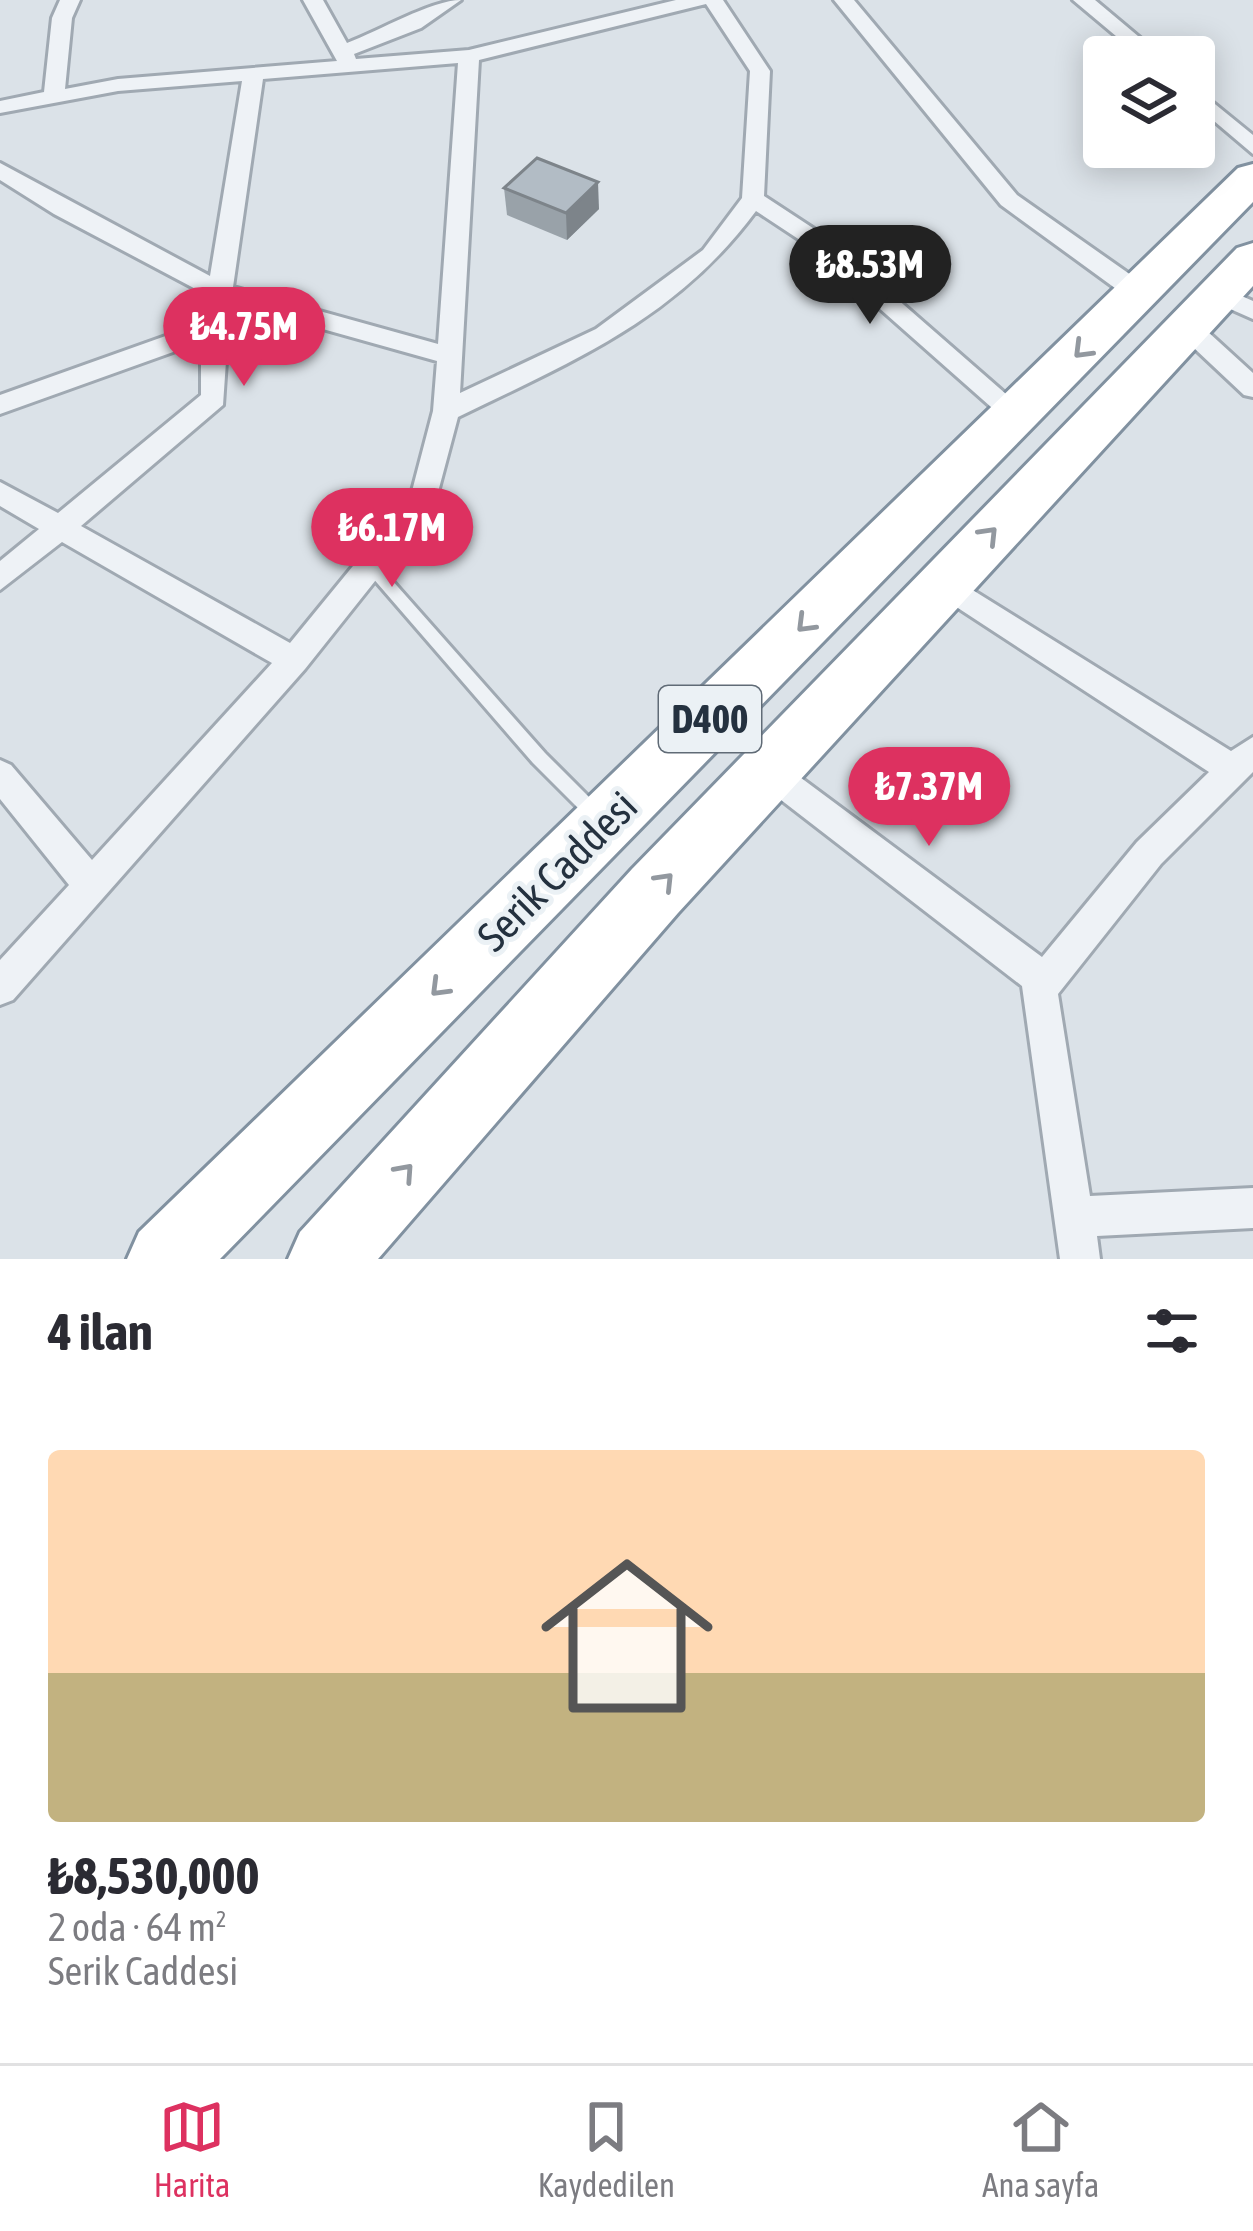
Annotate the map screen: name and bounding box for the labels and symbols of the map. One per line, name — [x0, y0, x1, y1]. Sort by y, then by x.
pin: ₺8.53M — [772, 225, 968, 327]
pin: ₺4.75M — [146, 287, 342, 389]
one-way arrow — [1074, 335, 1096, 357]
pin: ₺6.17M — [294, 488, 490, 590]
one-way arrow — [974, 527, 996, 549]
one-way arrow — [797, 610, 819, 632]
road number: D400 — [659, 686, 761, 752]
pin: ₺7.37M — [831, 747, 1027, 849]
street label: Serik Caddesi — [468, 782, 646, 960]
one-way arrow — [650, 873, 672, 895]
one-way arrow — [431, 974, 453, 996]
one-way arrow — [391, 1164, 412, 1185]

